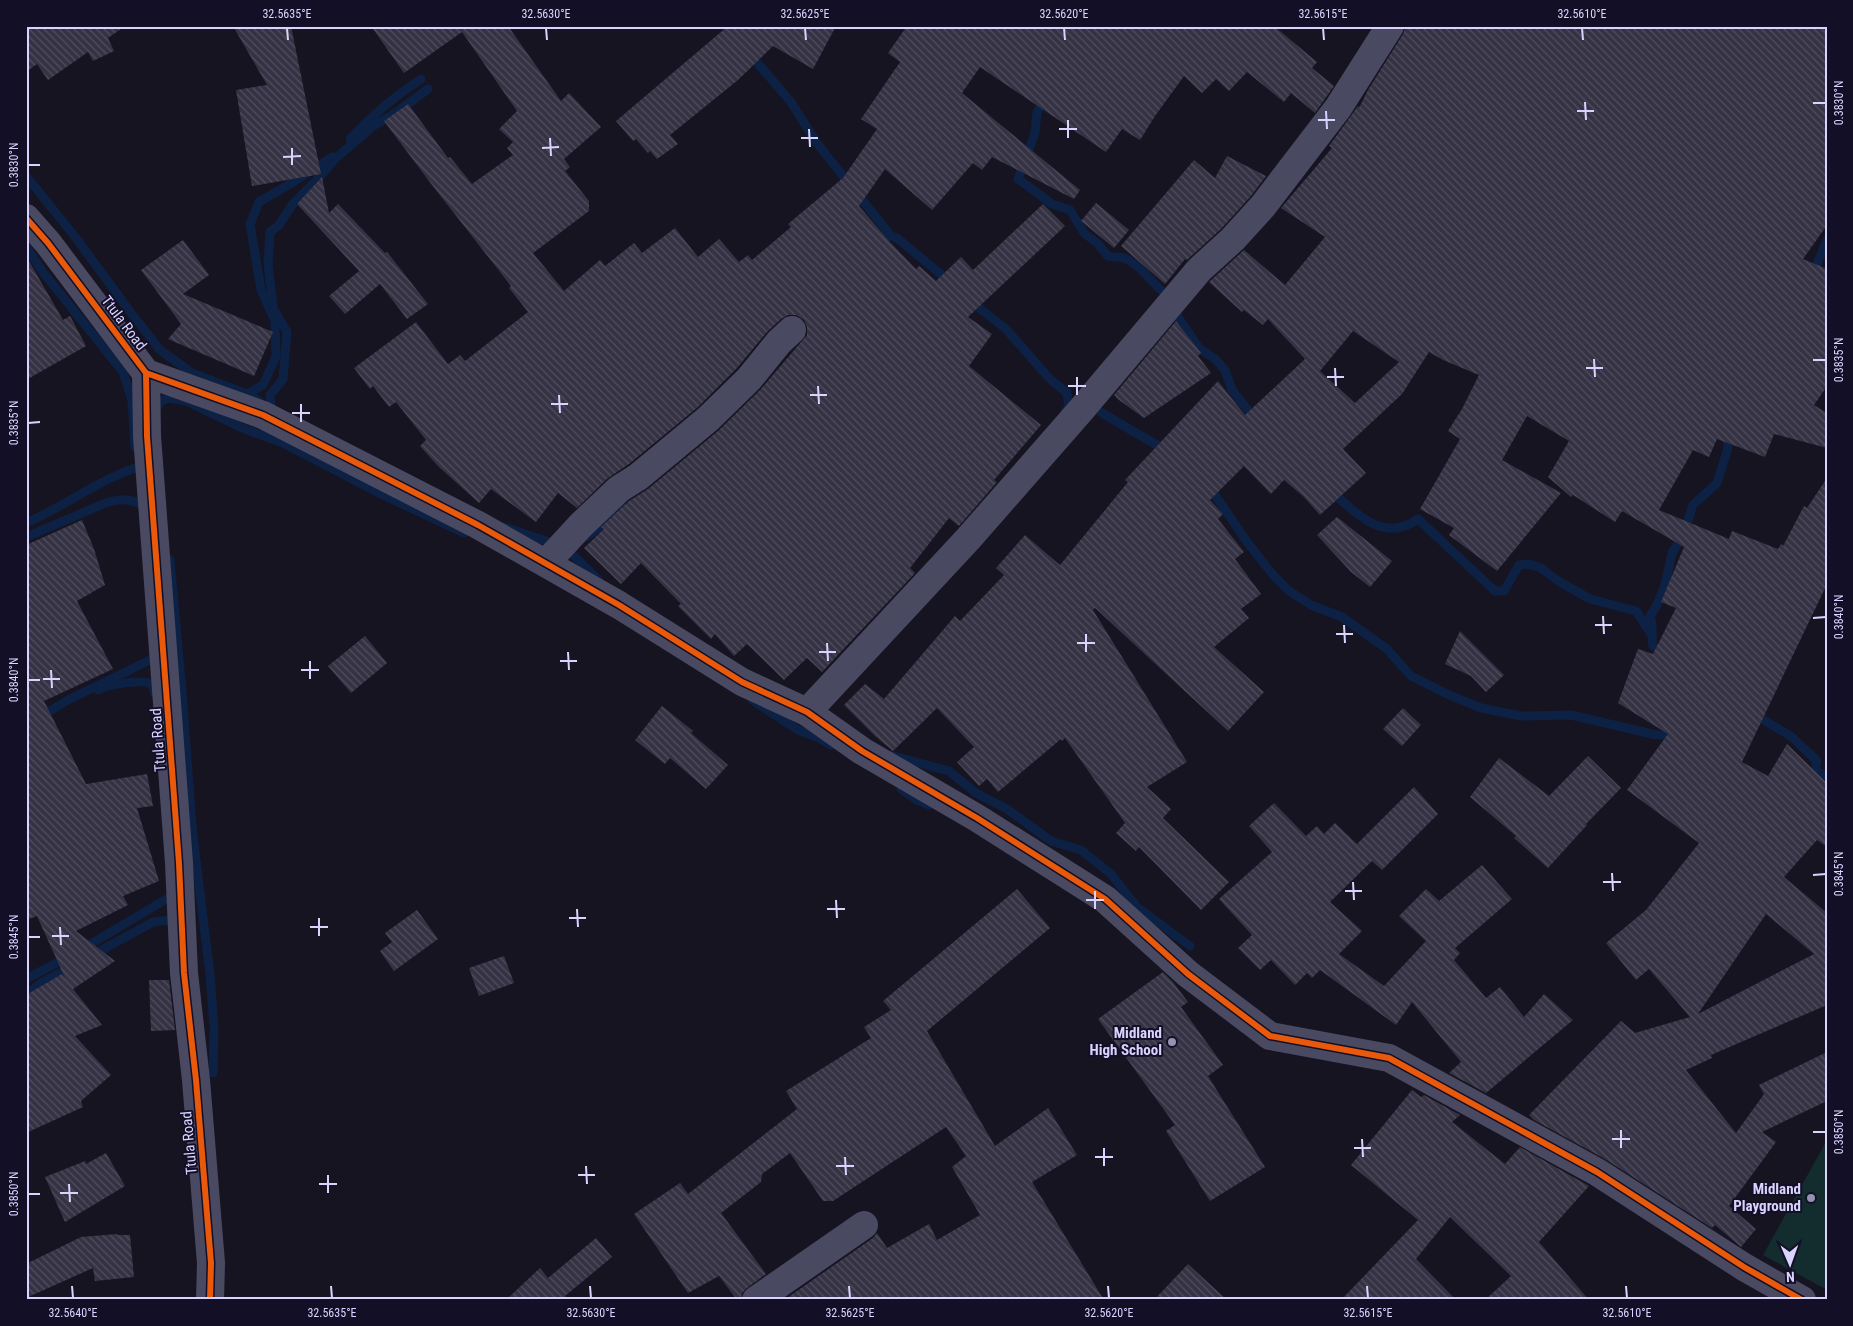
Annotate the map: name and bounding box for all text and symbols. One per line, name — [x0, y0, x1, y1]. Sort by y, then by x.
text: 32.5635°E — [262, 7, 312, 21]
text: 32.5630°E — [521, 7, 571, 21]
text: 32.5625°E — [780, 7, 830, 21]
text: 32.5620°E — [1039, 7, 1089, 21]
text: 32.5615°E — [1298, 7, 1348, 21]
text: 32.5610°E — [1557, 7, 1607, 21]
text: 0.3830°N — [1832, 81, 1846, 125]
text: 0.3830°N — [7, 143, 21, 187]
street label: Ttula Road — [98, 292, 150, 354]
text: 0.3835°N — [1832, 338, 1846, 382]
text: 0.3835°N — [7, 401, 21, 445]
text: 0.3840°N — [1832, 595, 1846, 639]
text: 0.3840°N — [7, 658, 21, 702]
street label: Ttula Road — [147, 708, 169, 772]
text: 0.3845°N — [1832, 852, 1846, 896]
text: 0.3845°N — [7, 915, 21, 959]
place label: Midland High School — [1090, 1024, 1162, 1059]
marker: Midland High School — [1166, 1036, 1178, 1048]
street label: Ttula Road — [177, 1110, 201, 1176]
text: 0.3850°N — [1832, 1110, 1846, 1154]
text: 0.3850°N — [7, 1172, 21, 1216]
place label: Midland Playground — [1733, 1180, 1801, 1215]
marker: Midland Playground — [1805, 1192, 1817, 1204]
north arrow — [1766, 1238, 1816, 1288]
text: N — [1786, 1269, 1795, 1285]
text: 32.5640°E — [48, 1306, 98, 1320]
text: 32.5635°E — [307, 1306, 357, 1320]
text: 32.5630°E — [566, 1306, 616, 1320]
text: 32.5625°E — [825, 1306, 875, 1320]
text: 32.5620°E — [1084, 1306, 1134, 1320]
text: 32.5615°E — [1343, 1306, 1393, 1320]
text: 32.5610°E — [1602, 1306, 1652, 1320]

